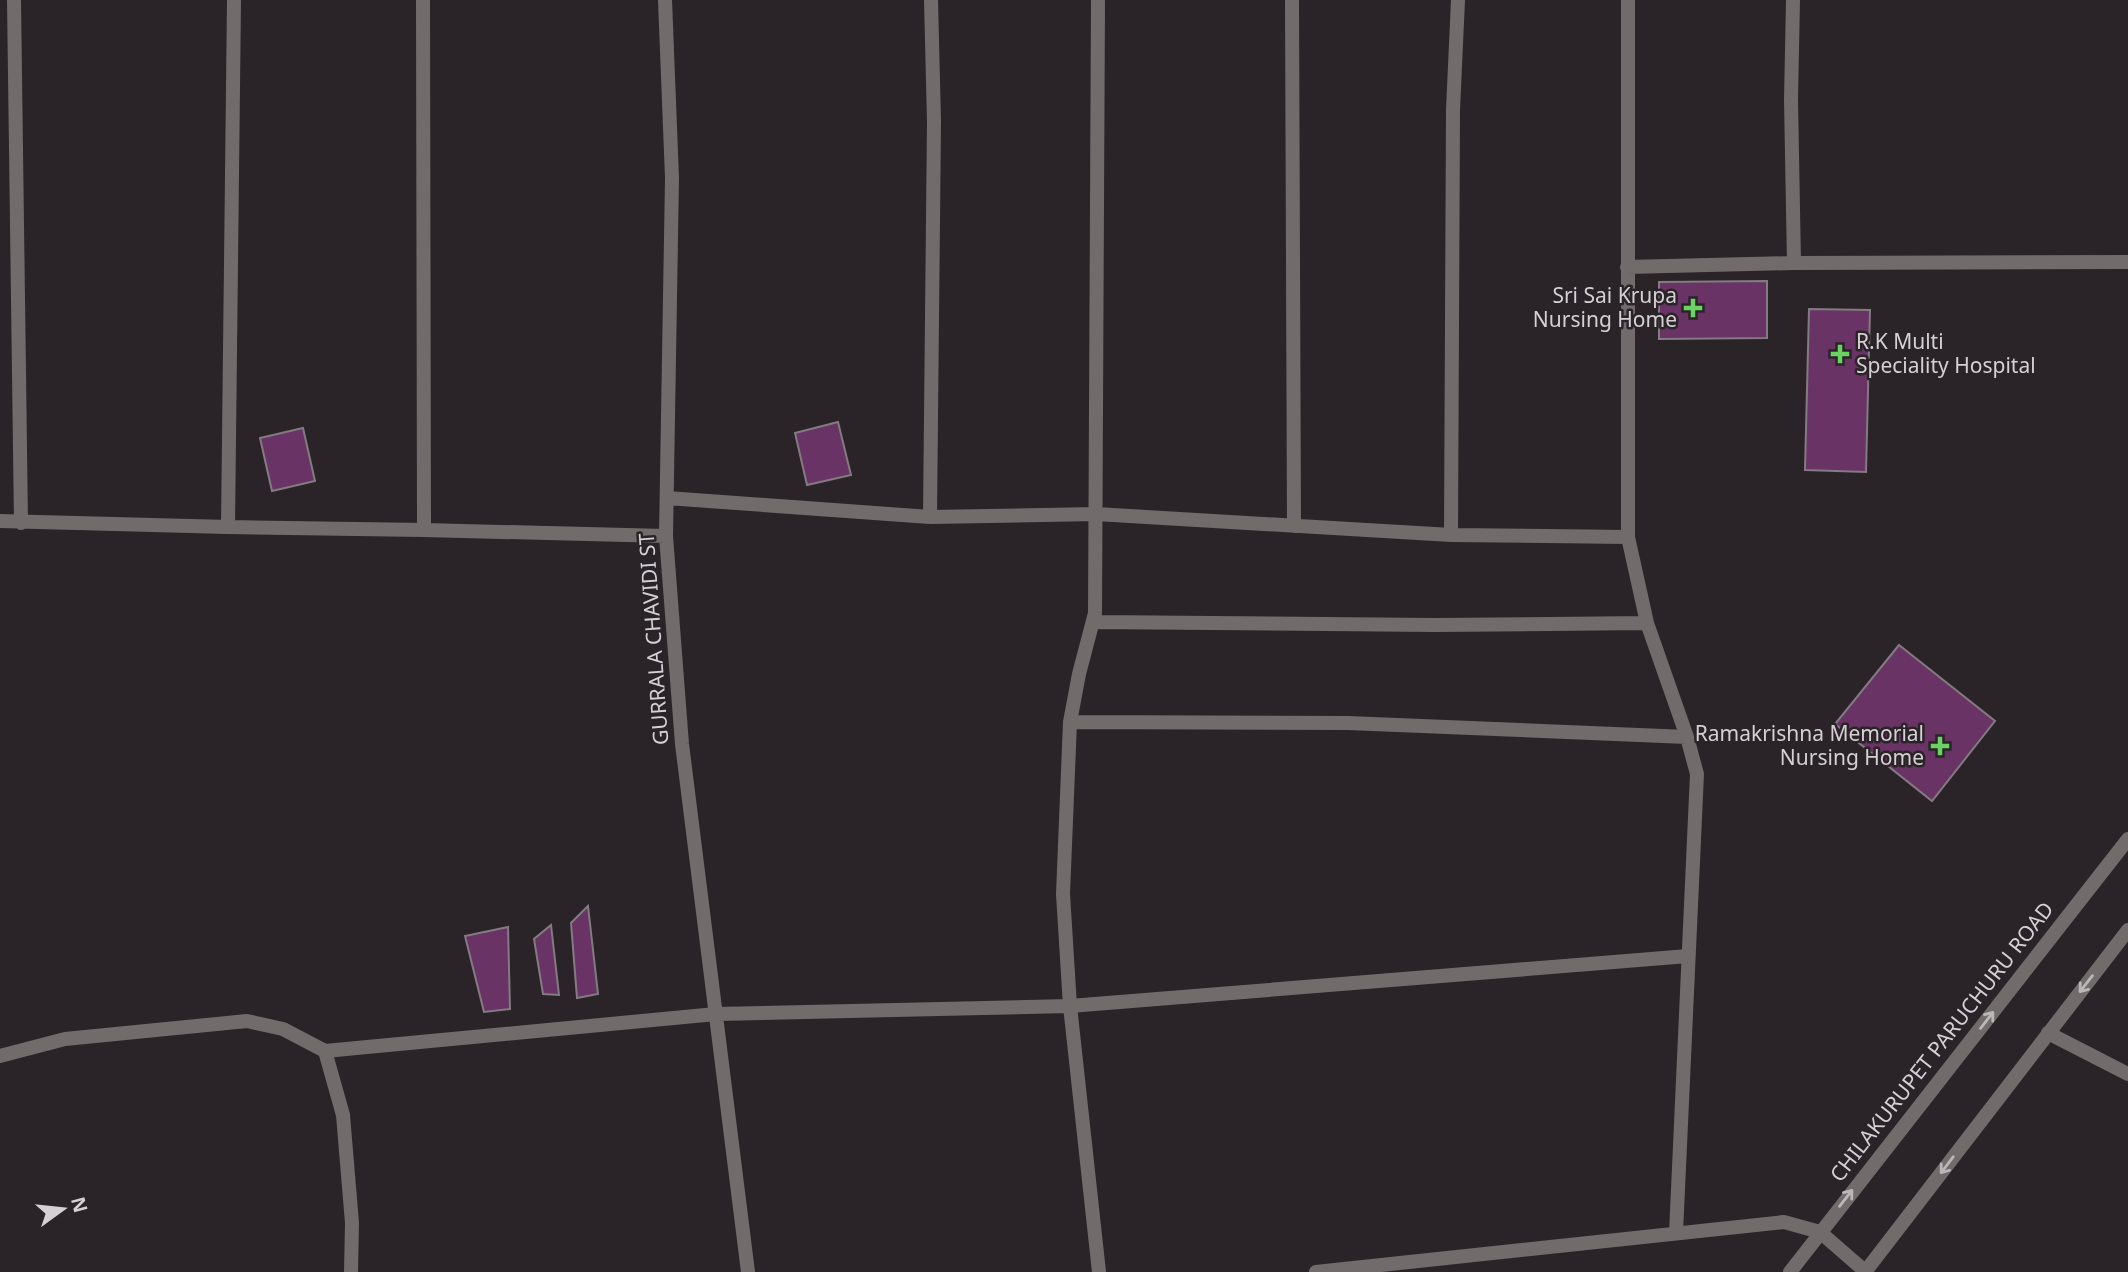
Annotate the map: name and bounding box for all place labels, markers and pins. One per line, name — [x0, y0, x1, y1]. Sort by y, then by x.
place label: Sri Sai Krupa Nursing Home — [1533, 281, 1677, 333]
marker: Sri Sai Krupa Nursing Home — [1683, 298, 1703, 318]
place label: R.K Multi Speciality Hospital — [1856, 327, 2036, 379]
marker: R.K Multi Speciality Hospital — [1830, 344, 1850, 364]
place label: Ramakrishna Memorial Nursing Home — [1695, 719, 1924, 771]
marker: Ramakrishna Memorial Nursing Home — [1930, 736, 1950, 756]

